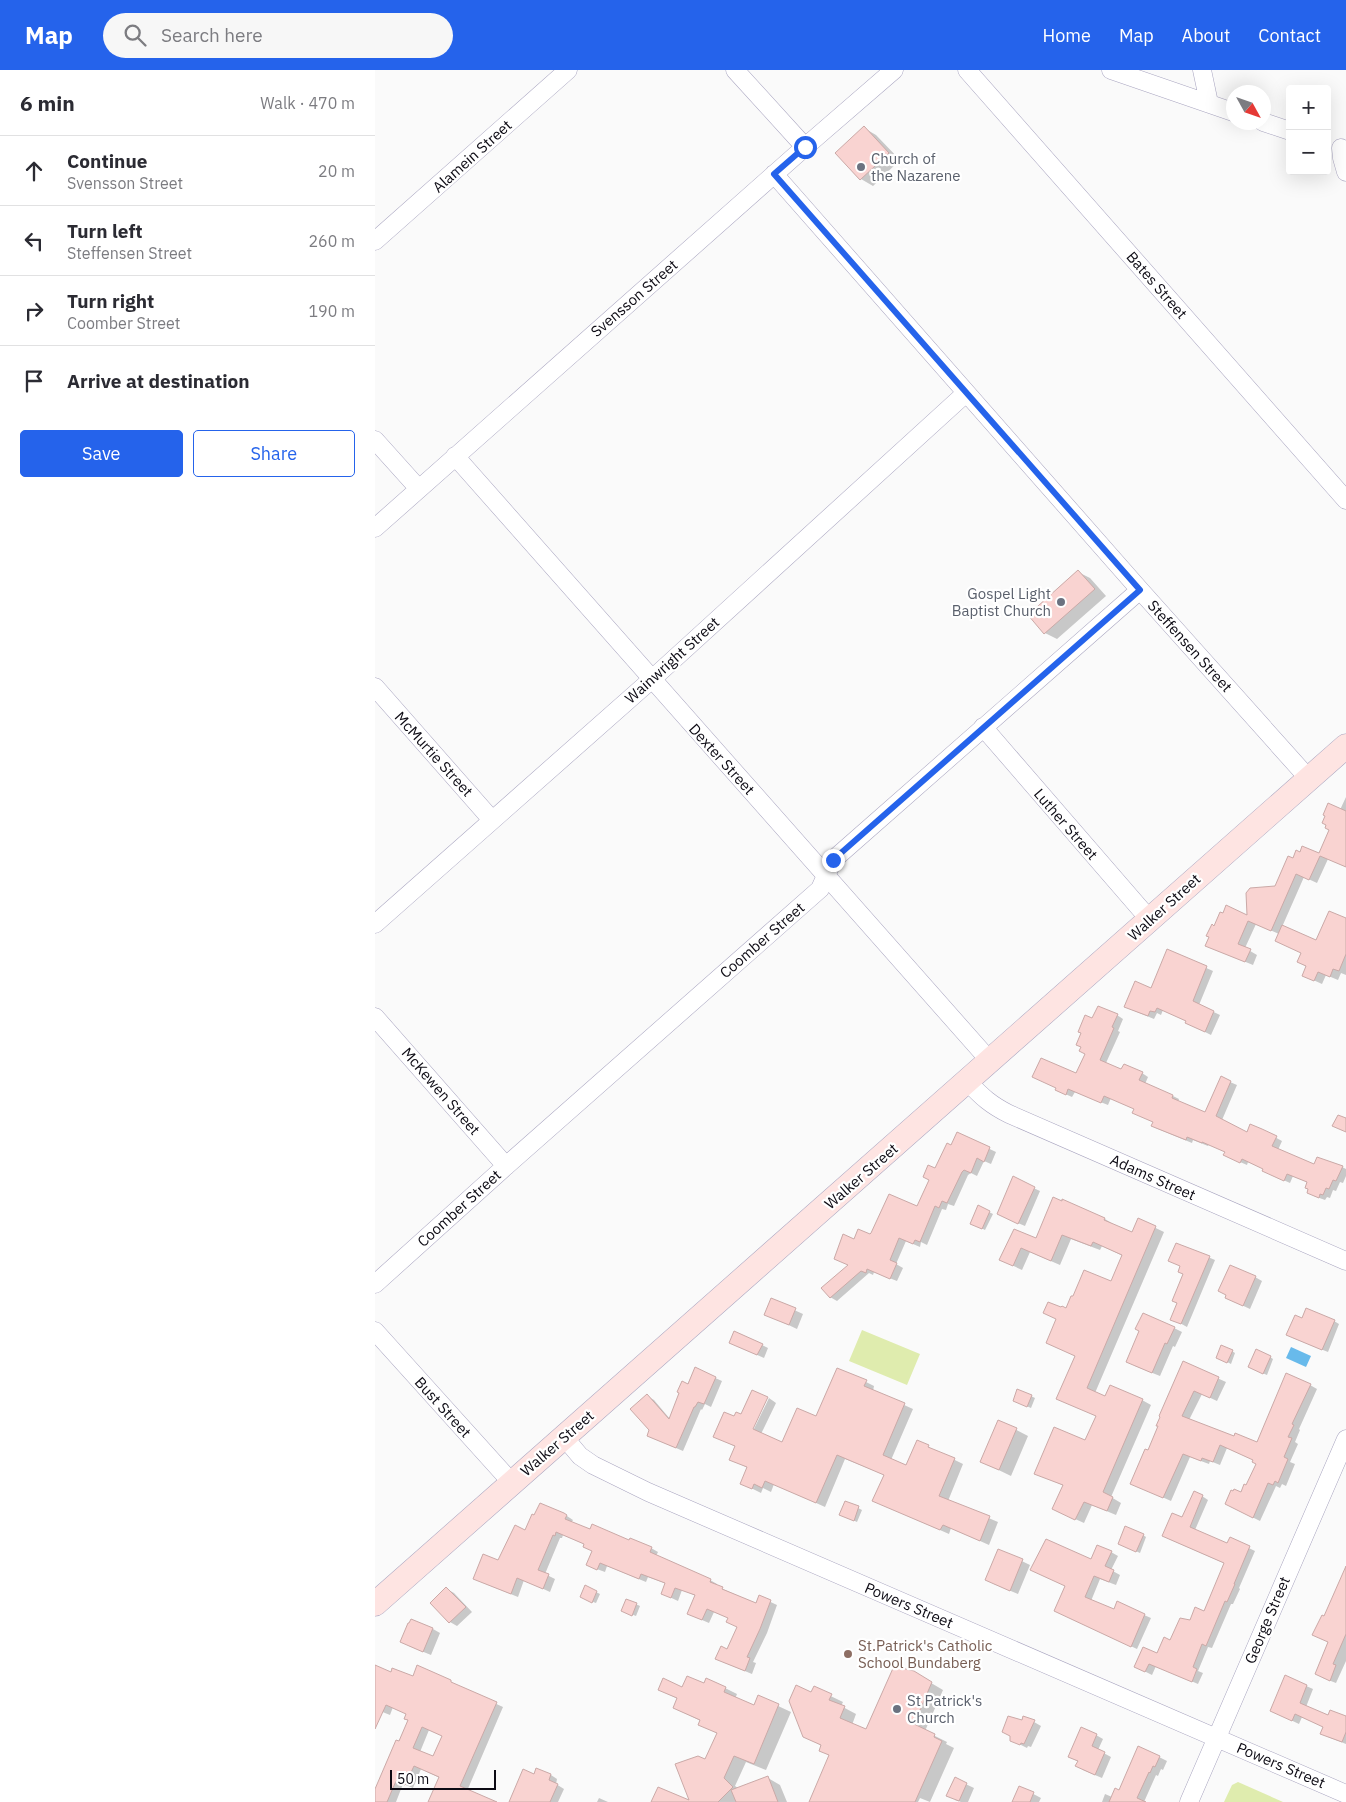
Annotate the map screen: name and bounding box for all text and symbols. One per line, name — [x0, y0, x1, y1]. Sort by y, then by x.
search box — [103, 13, 453, 58]
text: Map — [25, 19, 73, 51]
icon: search — [121, 21, 149, 49]
text: Search here — [161, 23, 263, 47]
text: Home — [1043, 24, 1091, 47]
text: Map — [1119, 24, 1154, 47]
text: About — [1182, 24, 1230, 47]
text: Contact — [1258, 24, 1321, 47]
north arrow — [1226, 85, 1271, 130]
map controls — [1286, 85, 1331, 175]
button: + — [1286, 85, 1331, 130]
text: 6 min — [20, 89, 75, 117]
text: Walk · 470 m — [260, 93, 355, 113]
street label: Alamein Street — [428, 115, 516, 197]
button: − — [1286, 130, 1331, 175]
route start — [794, 136, 817, 159]
text: Continue — [67, 149, 147, 173]
place label: Church of the Nazarene — [871, 149, 961, 185]
icon: ahead — [20, 157, 48, 185]
text: 20 m — [318, 161, 355, 181]
marker: Church of the Nazarene — [855, 161, 867, 173]
text: Svensson Street — [67, 173, 183, 193]
text: Turn left — [67, 219, 143, 243]
icon: left — [20, 227, 48, 255]
text: 260 m — [308, 231, 355, 251]
text: Steffensen Street — [67, 243, 192, 263]
street label: Bates Street — [1123, 247, 1191, 323]
street label: Svensson Street — [587, 255, 681, 341]
text: Turn right — [67, 289, 154, 313]
icon: right — [20, 297, 48, 325]
text: 190 m — [308, 301, 355, 321]
text: Coomber Street — [67, 313, 180, 333]
icon: arrive — [20, 367, 48, 395]
text: Arrive at destination — [67, 369, 250, 393]
button: Save — [20, 430, 183, 477]
button: Share — [193, 430, 355, 477]
place label: Gospel Light Baptist Church — [952, 584, 1051, 620]
marker: Gospel Light Baptist Church — [1055, 596, 1067, 608]
street label: Steffensen Street — [1144, 596, 1236, 696]
street label: Wainwright Street — [621, 613, 723, 707]
street label: McMurtie Street — [391, 708, 477, 800]
street label: Dexter Street — [685, 719, 759, 799]
street label: Luther Street — [1030, 785, 1102, 863]
route end — [822, 849, 845, 872]
street label: Walker Street — [1124, 869, 1204, 945]
street label: Coomber Street — [716, 898, 808, 982]
street label: McKewen Street — [398, 1043, 484, 1139]
street label: Walker Street — [820, 1139, 902, 1213]
street label: Adams Street — [1107, 1150, 1199, 1204]
street label: Coomber Street — [413, 1165, 505, 1251]
street label: Bust Street — [411, 1373, 475, 1441]
street label: Walker Street — [516, 1406, 598, 1480]
street label: George Street — [1240, 1573, 1294, 1667]
street label: Powers Street — [862, 1578, 956, 1632]
place label: St.Patrick's Catholic School Bundaberg — [858, 1636, 993, 1672]
marker: St.Patrick's Catholic School Bundaberg — [842, 1648, 854, 1660]
place label: St Patrick's Church — [907, 1691, 982, 1727]
marker: St Patrick's Church — [891, 1703, 903, 1715]
street label: Powers Street — [1234, 1738, 1328, 1792]
scale bar — [390, 1767, 496, 1790]
text: 50 m — [397, 1770, 429, 1788]

